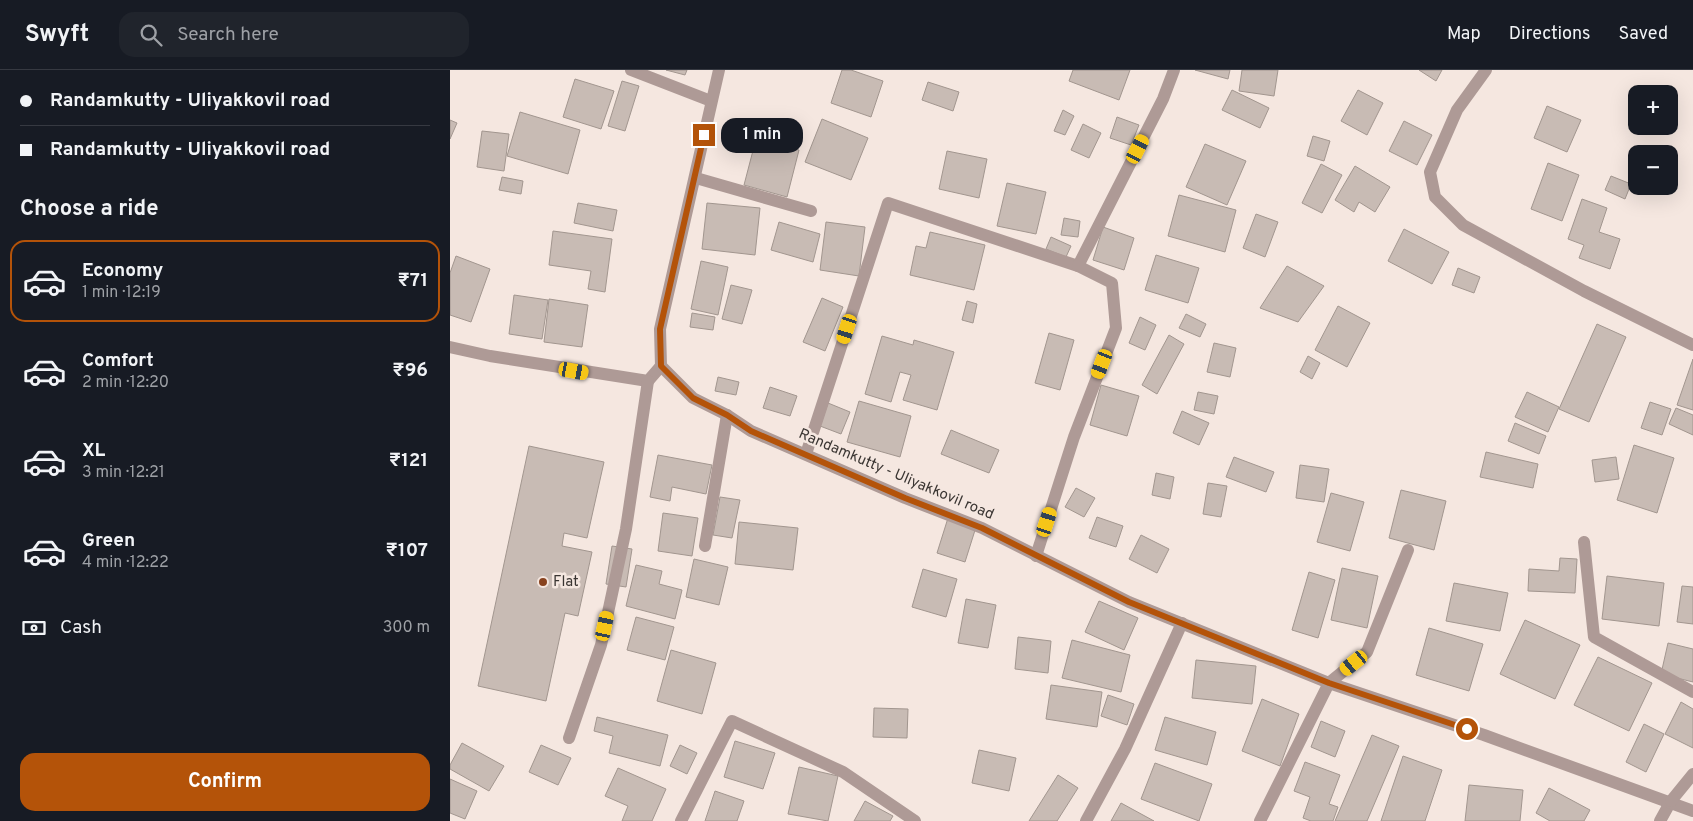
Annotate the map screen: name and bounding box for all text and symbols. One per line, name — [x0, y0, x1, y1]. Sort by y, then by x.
search box — [119, 12, 469, 57]
text: Swyft — [25, 20, 89, 50]
icon: search — [137, 21, 165, 49]
text: Search here — [177, 23, 279, 47]
text: Map — [1447, 23, 1481, 46]
text: Directions — [1509, 23, 1591, 46]
text: Saved — [1619, 23, 1668, 46]
map controls — [1628, 85, 1678, 195]
button: + — [1628, 85, 1678, 135]
text: Randamkutty - Uliyakkovil road — [50, 89, 330, 113]
callout: 1 min — [722, 118, 804, 152]
route end — [693, 124, 715, 146]
text: 1 min — [743, 125, 781, 145]
car — [1124, 132, 1151, 166]
text: Randamkutty - Uliyakkovil road — [50, 138, 330, 162]
button: − — [1628, 145, 1678, 195]
text: Choose a ride — [20, 196, 158, 223]
icon: car — [22, 259, 67, 304]
text: Economy — [82, 259, 163, 283]
text: ₹71 — [397, 269, 428, 293]
text: 1 min · 12:19 — [82, 283, 161, 303]
car — [835, 312, 858, 346]
car — [1089, 347, 1114, 381]
icon: car — [22, 349, 67, 394]
text: Comfort — [82, 349, 154, 373]
text: ₹96 — [392, 359, 428, 383]
car — [557, 361, 590, 381]
text: 2 min · 12:20 — [82, 373, 169, 393]
street label: Randamkutty - Uliyakkovil road — [795, 425, 997, 525]
icon: car — [22, 439, 67, 484]
text: XL — [82, 439, 105, 463]
text: ₹121 — [389, 449, 428, 473]
text: 3 min · 12:21 — [82, 463, 165, 483]
car — [1035, 505, 1058, 539]
icon: car — [22, 529, 67, 574]
text: Green — [82, 529, 135, 553]
text: ₹107 — [386, 539, 428, 563]
text: 4 min · 12:22 — [82, 553, 169, 573]
place label: Flat — [553, 573, 579, 592]
marker: Flat — [537, 576, 549, 588]
car — [594, 610, 615, 642]
icon: cash — [20, 614, 48, 642]
text: Cash — [60, 616, 102, 640]
text: 300 m — [383, 618, 430, 638]
car — [1337, 648, 1370, 678]
route start — [1456, 718, 1478, 740]
button: Confirm — [20, 753, 430, 811]

